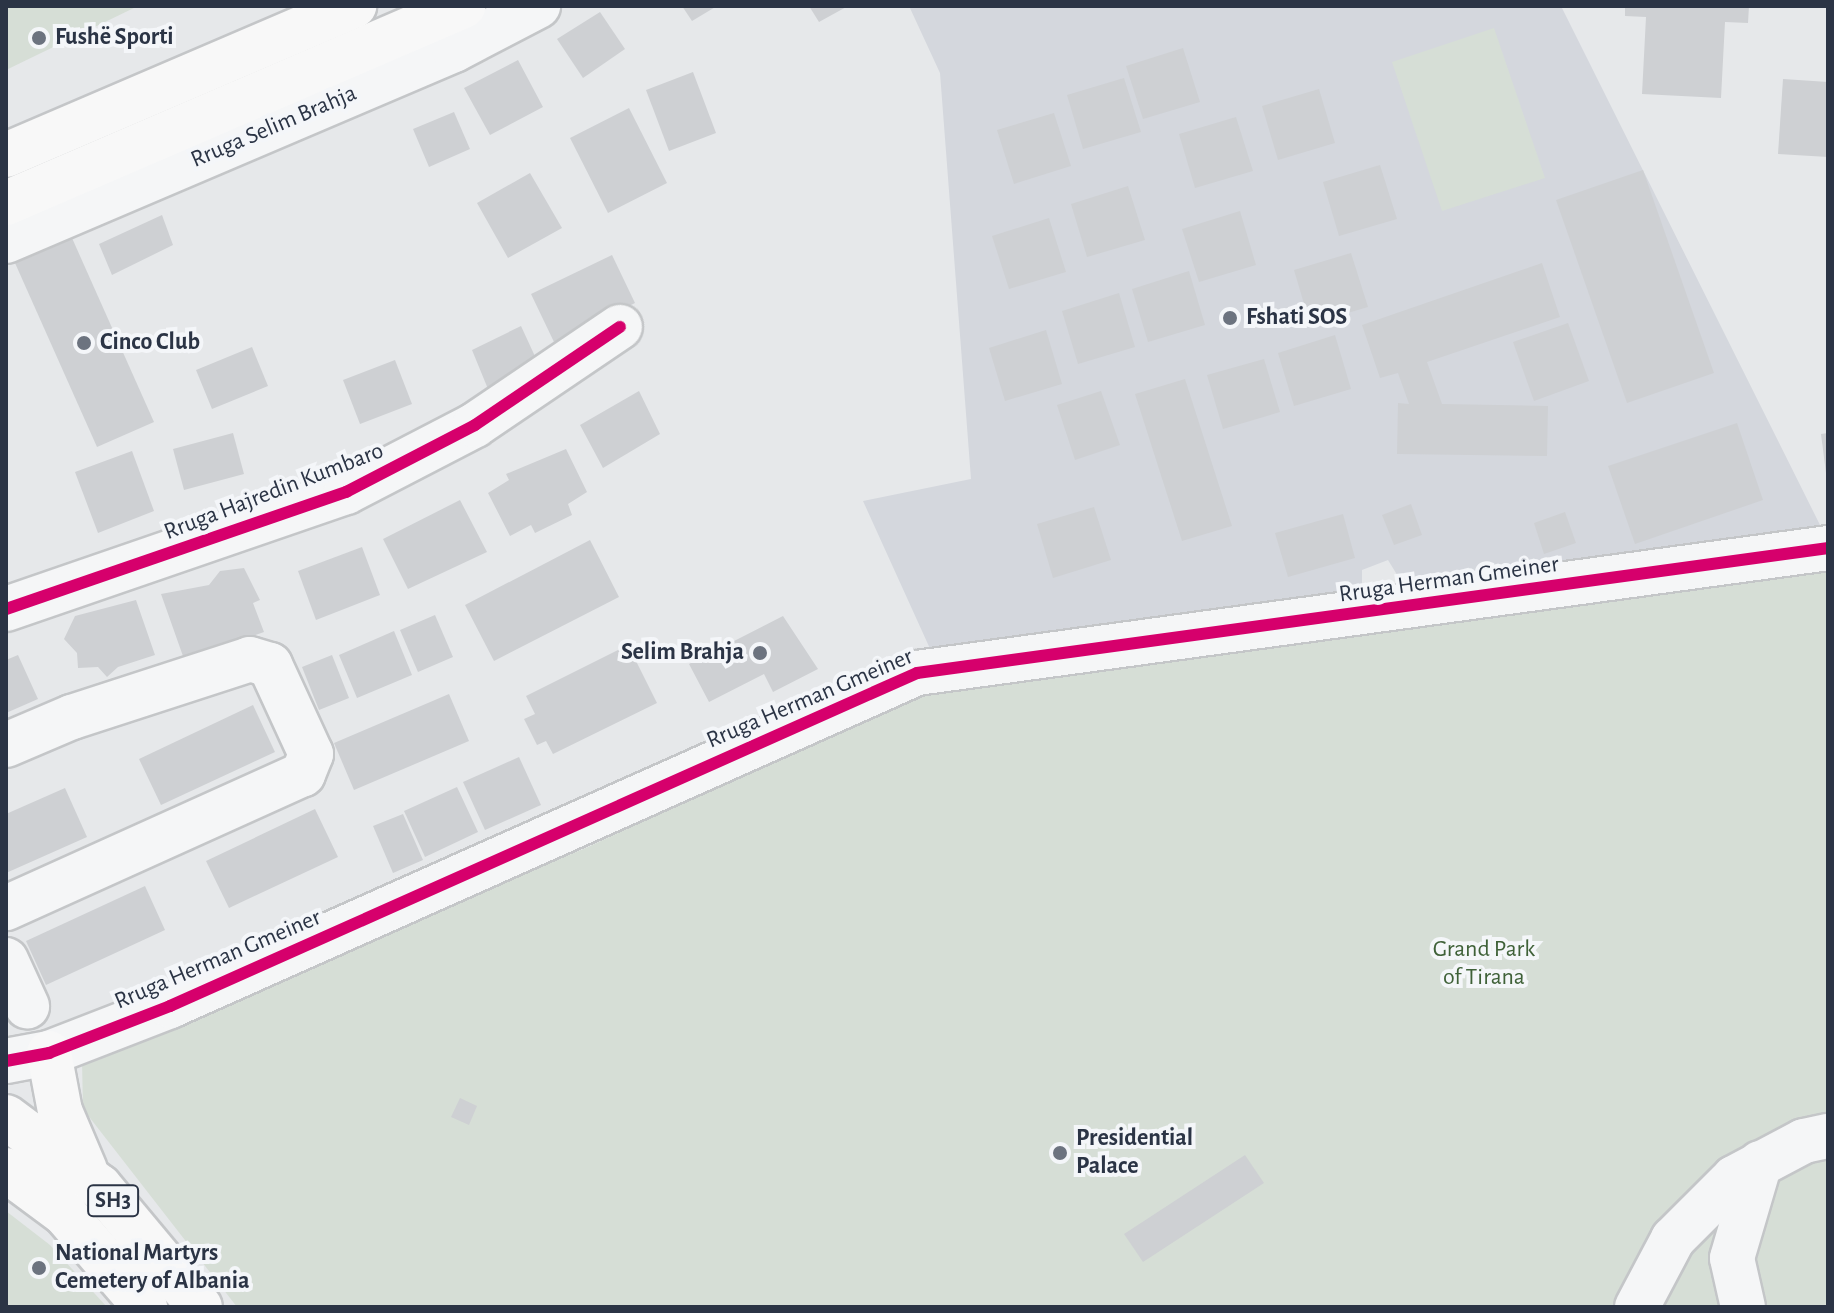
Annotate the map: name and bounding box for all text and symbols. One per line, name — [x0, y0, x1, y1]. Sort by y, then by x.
place label: Fushë Sporti — [55, 24, 174, 52]
marker: Fushë Sporti — [30, 29, 48, 47]
street label: Rruga Selim Brahja — [187, 79, 361, 175]
place label: Fshati SOS — [1246, 304, 1347, 332]
marker: Fshati SOS — [1221, 309, 1239, 327]
place label: Cinco Club — [100, 329, 200, 357]
marker: Cinco Club — [75, 334, 93, 352]
street label: Rruga Hajredin Kumbaro — [160, 437, 388, 547]
street label: Rruga Herman Gmeiner — [1337, 550, 1561, 610]
place label: Selim Brahja — [621, 639, 744, 667]
street label: Rruga Herman Gmeiner — [702, 642, 918, 756]
marker: Selim Brahja — [751, 644, 769, 662]
street label: Rruga Herman Gmeiner — [110, 903, 326, 1017]
park label: Grand Park of Tirana — [1433, 936, 1535, 992]
place label: Presidential Palace — [1076, 1125, 1193, 1181]
marker: Presidential Palace — [1051, 1144, 1069, 1162]
road number: SH3 — [87, 1183, 139, 1219]
place label: National Martyrs Cemetery of Albania — [55, 1240, 249, 1296]
marker: National Martyrs Cemetery of Albania — [30, 1259, 48, 1277]

